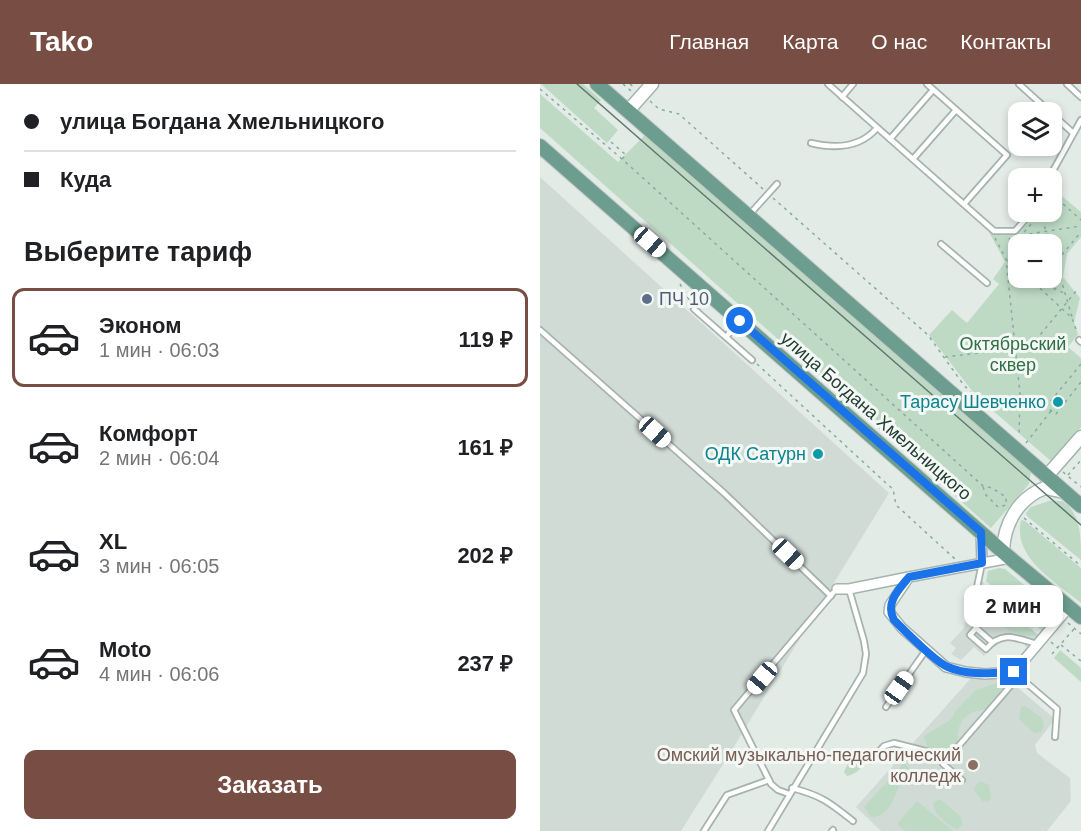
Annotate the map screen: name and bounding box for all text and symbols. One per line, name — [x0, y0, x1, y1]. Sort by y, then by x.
text: Tako — [30, 26, 93, 57]
text: Главная — [669, 30, 749, 53]
text: Карта — [782, 30, 838, 53]
text: О нас — [871, 30, 927, 53]
text: Контакты — [960, 30, 1051, 53]
map controls — [1008, 102, 1062, 288]
button: layers — [1008, 102, 1062, 156]
text: улица Богдана Хмельницкого — [60, 109, 385, 134]
text: Куда — [60, 167, 111, 192]
button: + — [1008, 168, 1062, 222]
car — [631, 223, 669, 261]
button: − — [1008, 234, 1062, 288]
text: Выберите тариф — [24, 237, 252, 267]
place label: ПЧ 10 — [659, 289, 709, 309]
marker: ПЧ 10 — [640, 292, 654, 306]
route start — [726, 307, 753, 334]
icon: car — [27, 311, 81, 365]
text: Эконом — [99, 313, 182, 338]
text: 119 ₽ — [459, 327, 513, 352]
street label: улица Богдана Хмельницкого — [777, 328, 975, 504]
park label: Октябрьский сквер — [960, 334, 1066, 375]
text: 1 мин · 06:03 — [99, 339, 219, 361]
place label: Тарасу Шевченко — [900, 392, 1046, 412]
marker: Тарасу Шевченко — [1051, 395, 1065, 409]
car — [636, 413, 674, 451]
icon: car — [27, 419, 81, 473]
text: Комфорт — [99, 421, 198, 446]
text: 161 ₽ — [457, 435, 513, 460]
place label: ОДК Сатурн — [705, 444, 806, 464]
text: 2 мин · 06:04 — [99, 447, 219, 469]
marker: ОДК Сатурн — [811, 447, 825, 461]
icon: car — [27, 527, 81, 581]
text: XL — [99, 529, 127, 554]
car — [769, 535, 807, 573]
text: 202 ₽ — [457, 543, 513, 568]
text: 3 мин · 06:05 — [99, 555, 219, 577]
callout: 2 мин — [964, 585, 1064, 627]
text: 2 мин — [986, 595, 1041, 617]
icon: car — [27, 635, 81, 689]
text: Moto — [99, 637, 152, 662]
text: 237 ₽ — [457, 651, 513, 676]
car — [744, 658, 780, 698]
route end — [1000, 658, 1027, 685]
text: 4 мин · 06:06 — [99, 663, 219, 685]
car — [881, 668, 917, 708]
place label: Омский музыкально-педагогический колледж — [657, 745, 961, 786]
button: Заказать — [24, 750, 516, 819]
marker: Омский музыкально-педагогический колледж — [966, 758, 980, 772]

